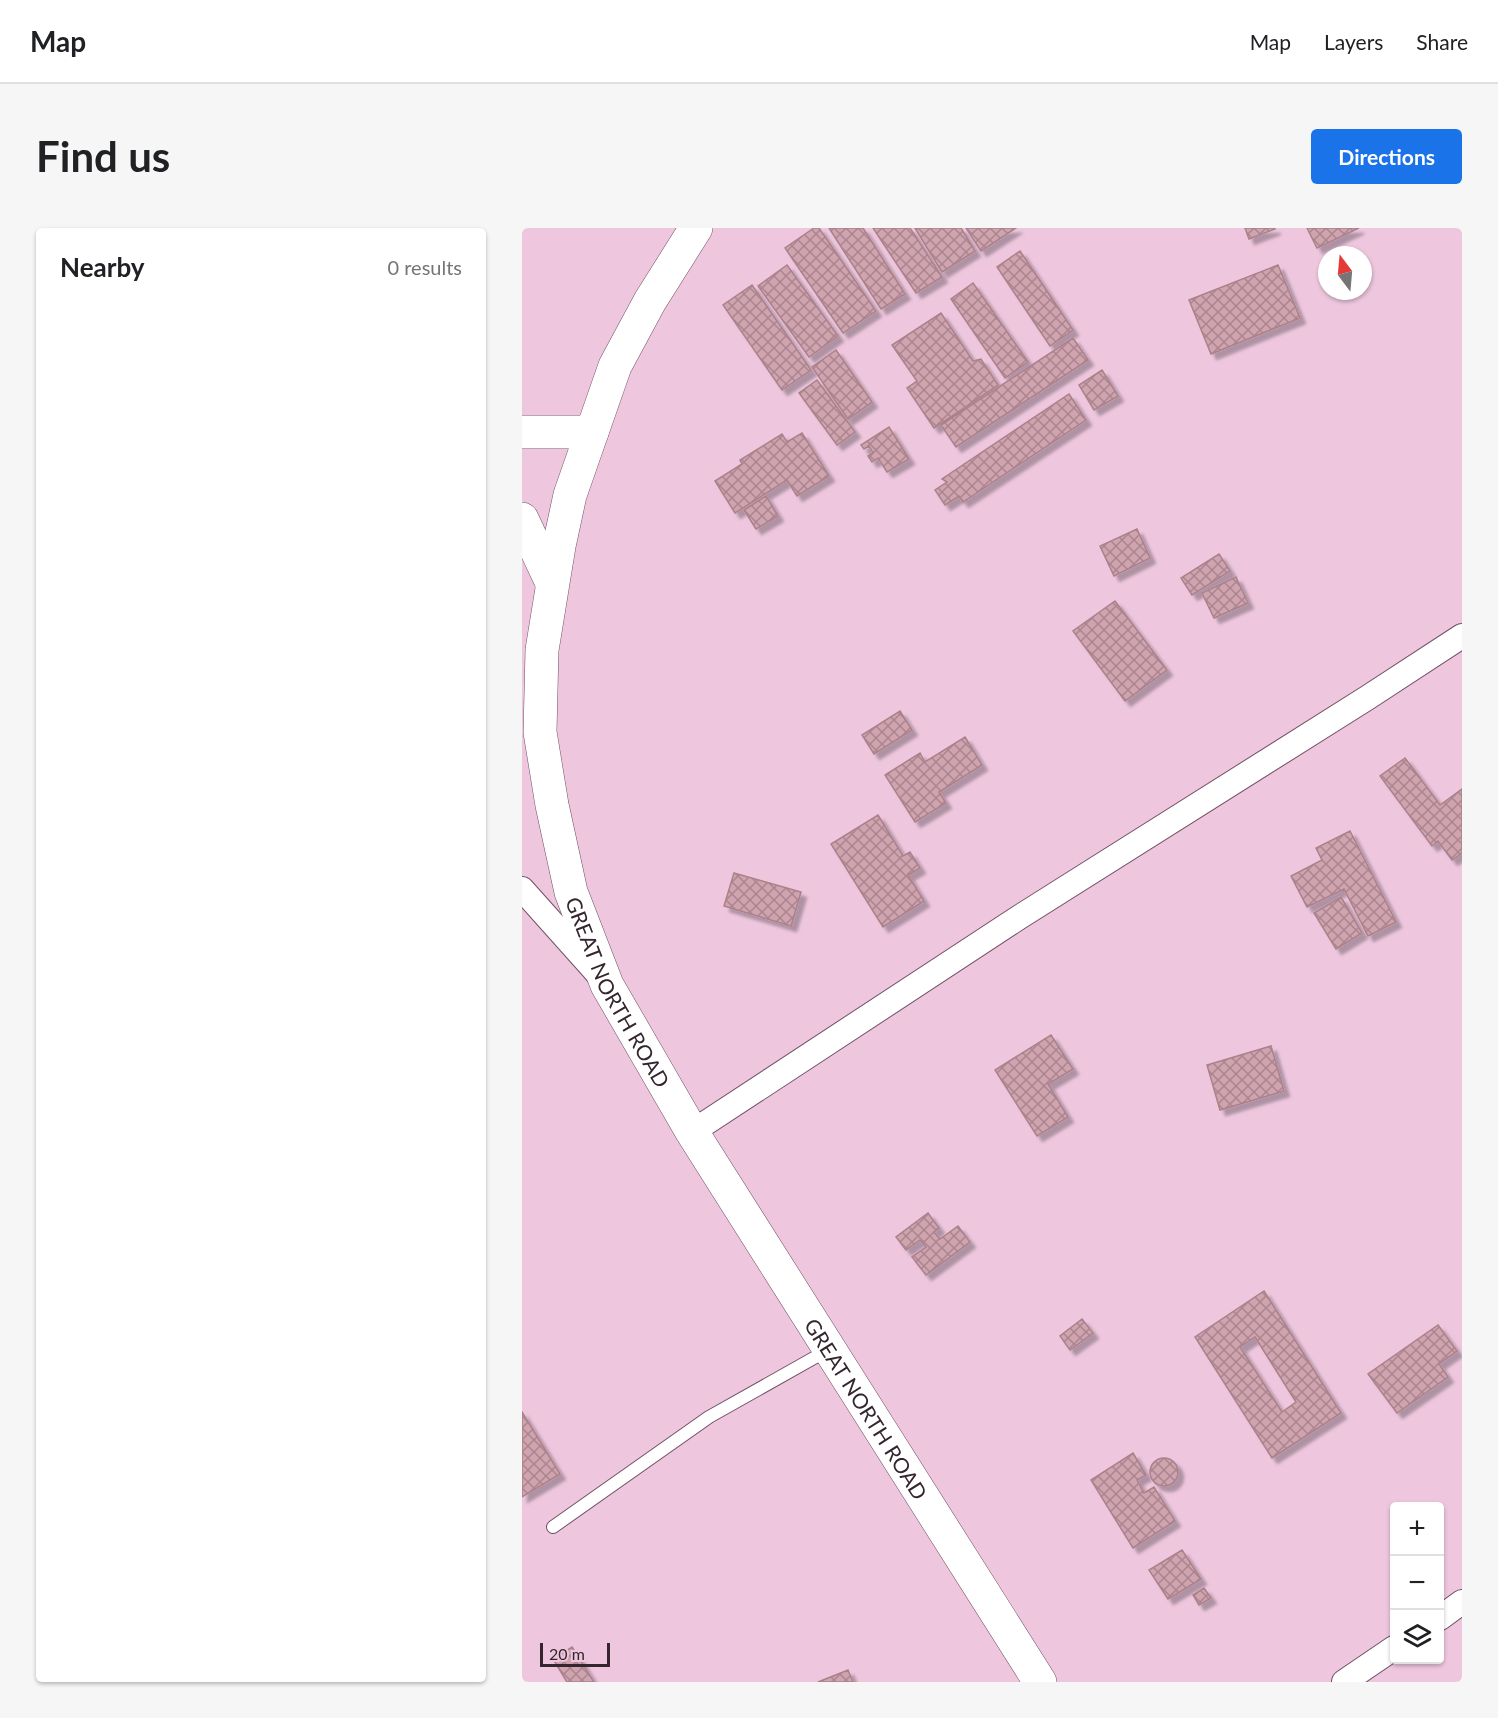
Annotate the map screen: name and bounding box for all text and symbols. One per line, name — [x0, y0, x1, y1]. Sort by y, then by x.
text: Map — [30, 24, 86, 58]
text: Map — [1250, 29, 1291, 54]
text: Layers — [1324, 29, 1383, 54]
text: Share — [1416, 29, 1468, 54]
button: Directions — [1311, 129, 1462, 184]
text: Find us — [36, 131, 170, 181]
north arrow — [1318, 246, 1372, 300]
text: Nearby — [60, 251, 145, 283]
text: 0 results — [387, 255, 462, 279]
street label: GREAT NORTH ROAD — [561, 893, 676, 1091]
street label: GREAT NORTH ROAD — [800, 1313, 934, 1504]
map controls — [1390, 1502, 1444, 1664]
button: + — [1390, 1502, 1444, 1556]
button: − — [1390, 1556, 1444, 1610]
button: layers — [1390, 1610, 1444, 1664]
scale bar — [540, 1640, 610, 1668]
text: 20 m — [549, 1644, 585, 1663]

